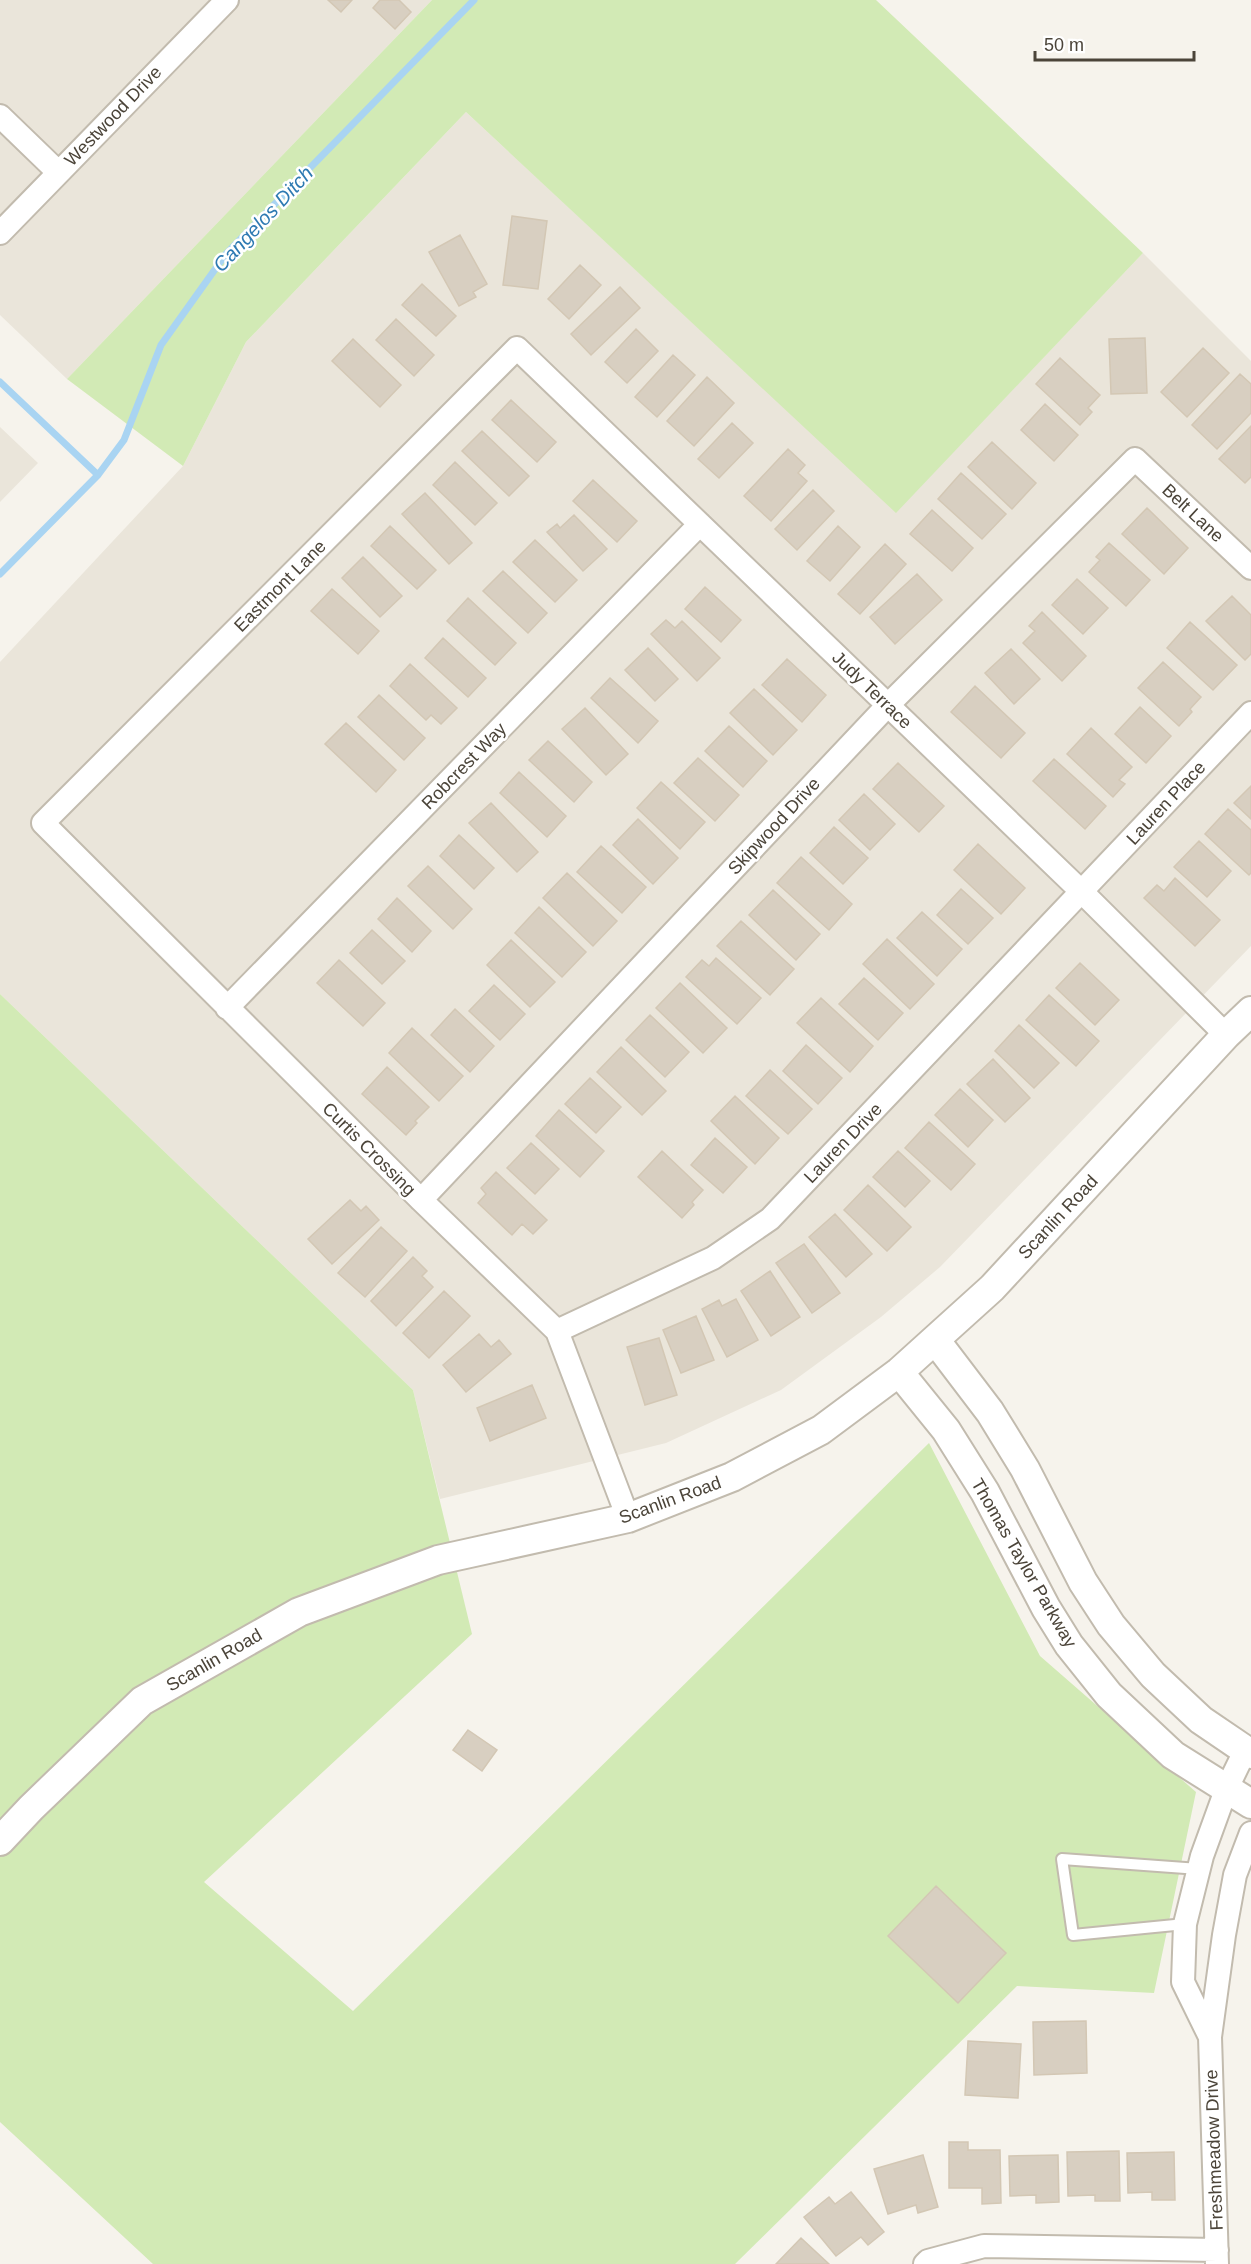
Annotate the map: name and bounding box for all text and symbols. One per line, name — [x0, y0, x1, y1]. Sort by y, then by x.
scale bar — [1035, 24, 1194, 62]
text: 50 m — [1044, 35, 1084, 55]
street label: Westwood Drive — [60, 62, 166, 170]
water label: Cangelos Ditch — [209, 162, 317, 276]
street label: Belt Lane — [1158, 480, 1228, 546]
street label: Eastmont Lane — [230, 536, 330, 636]
street label: Judy Terrace — [828, 647, 916, 733]
street label: Robcrest Way — [418, 719, 510, 813]
street label: Lauren Place — [1123, 757, 1209, 849]
street label: Skipwood Drive — [724, 773, 824, 879]
street label: Curtis Crossing — [318, 1098, 420, 1200]
street label: Lauren Drive — [800, 1099, 886, 1187]
street label: Scanlin Road — [1014, 1171, 1102, 1263]
street label: Scanlin Road — [616, 1472, 724, 1528]
street label: Thomas Taylor Parkway — [967, 1475, 1081, 1651]
street label: Scanlin Road — [163, 1625, 265, 1695]
street label: Freshmeadow Drive — [1201, 2069, 1227, 2231]

